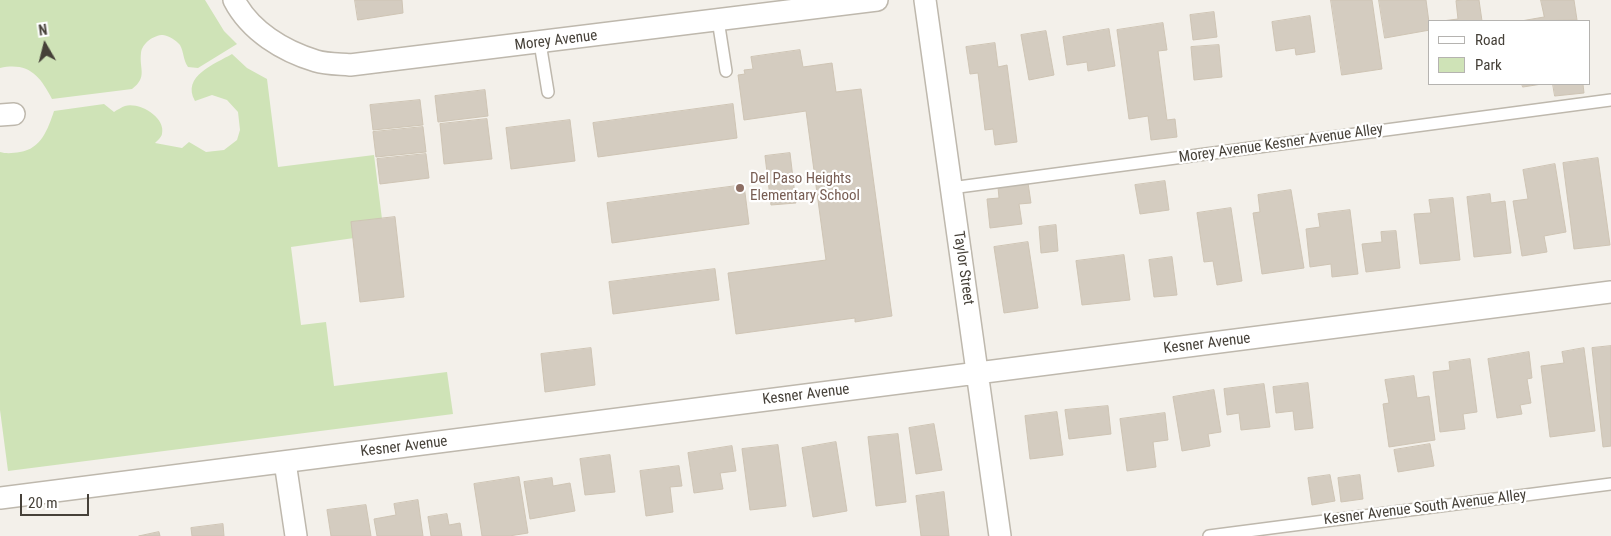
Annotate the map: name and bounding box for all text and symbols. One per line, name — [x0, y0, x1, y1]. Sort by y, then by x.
north arrow — [20, 20, 70, 70]
legend — [1428, 20, 1591, 85]
text: N — [38, 22, 48, 39]
street label: Morey Avenue — [514, 27, 598, 55]
text: Road — [1475, 31, 1505, 49]
text: Park — [1475, 56, 1502, 74]
street label: Morey Avenue Kesner Avenue Alley — [1178, 121, 1384, 167]
place label: Del Paso Heights Elementary School — [750, 170, 860, 205]
marker: Del Paso Heights Elementary School — [734, 182, 746, 194]
street label: Taylor Street — [949, 230, 977, 306]
street label: Kesner Avenue — [1163, 330, 1251, 358]
street label: Kesner Avenue — [762, 381, 850, 409]
street label: Kesner Avenue — [360, 433, 448, 461]
scale bar — [22, 484, 91, 516]
street label: Kesner Avenue South Avenue Alley — [1323, 487, 1527, 529]
text: 20 m — [28, 494, 58, 512]

